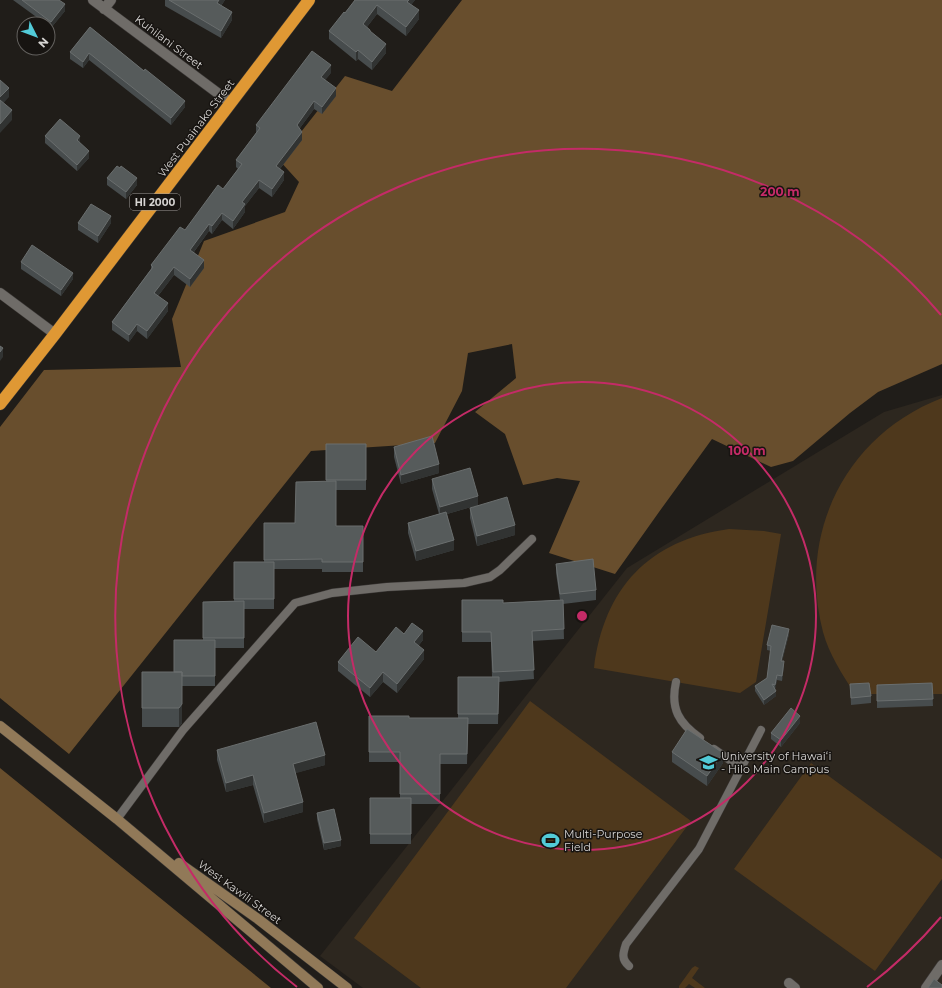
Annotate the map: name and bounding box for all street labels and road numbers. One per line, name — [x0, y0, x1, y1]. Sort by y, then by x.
street label: Kuhilani Street — [132, 12, 206, 72]
street label: West Puainako Street — [155, 76, 238, 180]
road number: HI 2000 — [130, 194, 180, 210]
street label: West Kawili Street — [196, 857, 285, 927]

